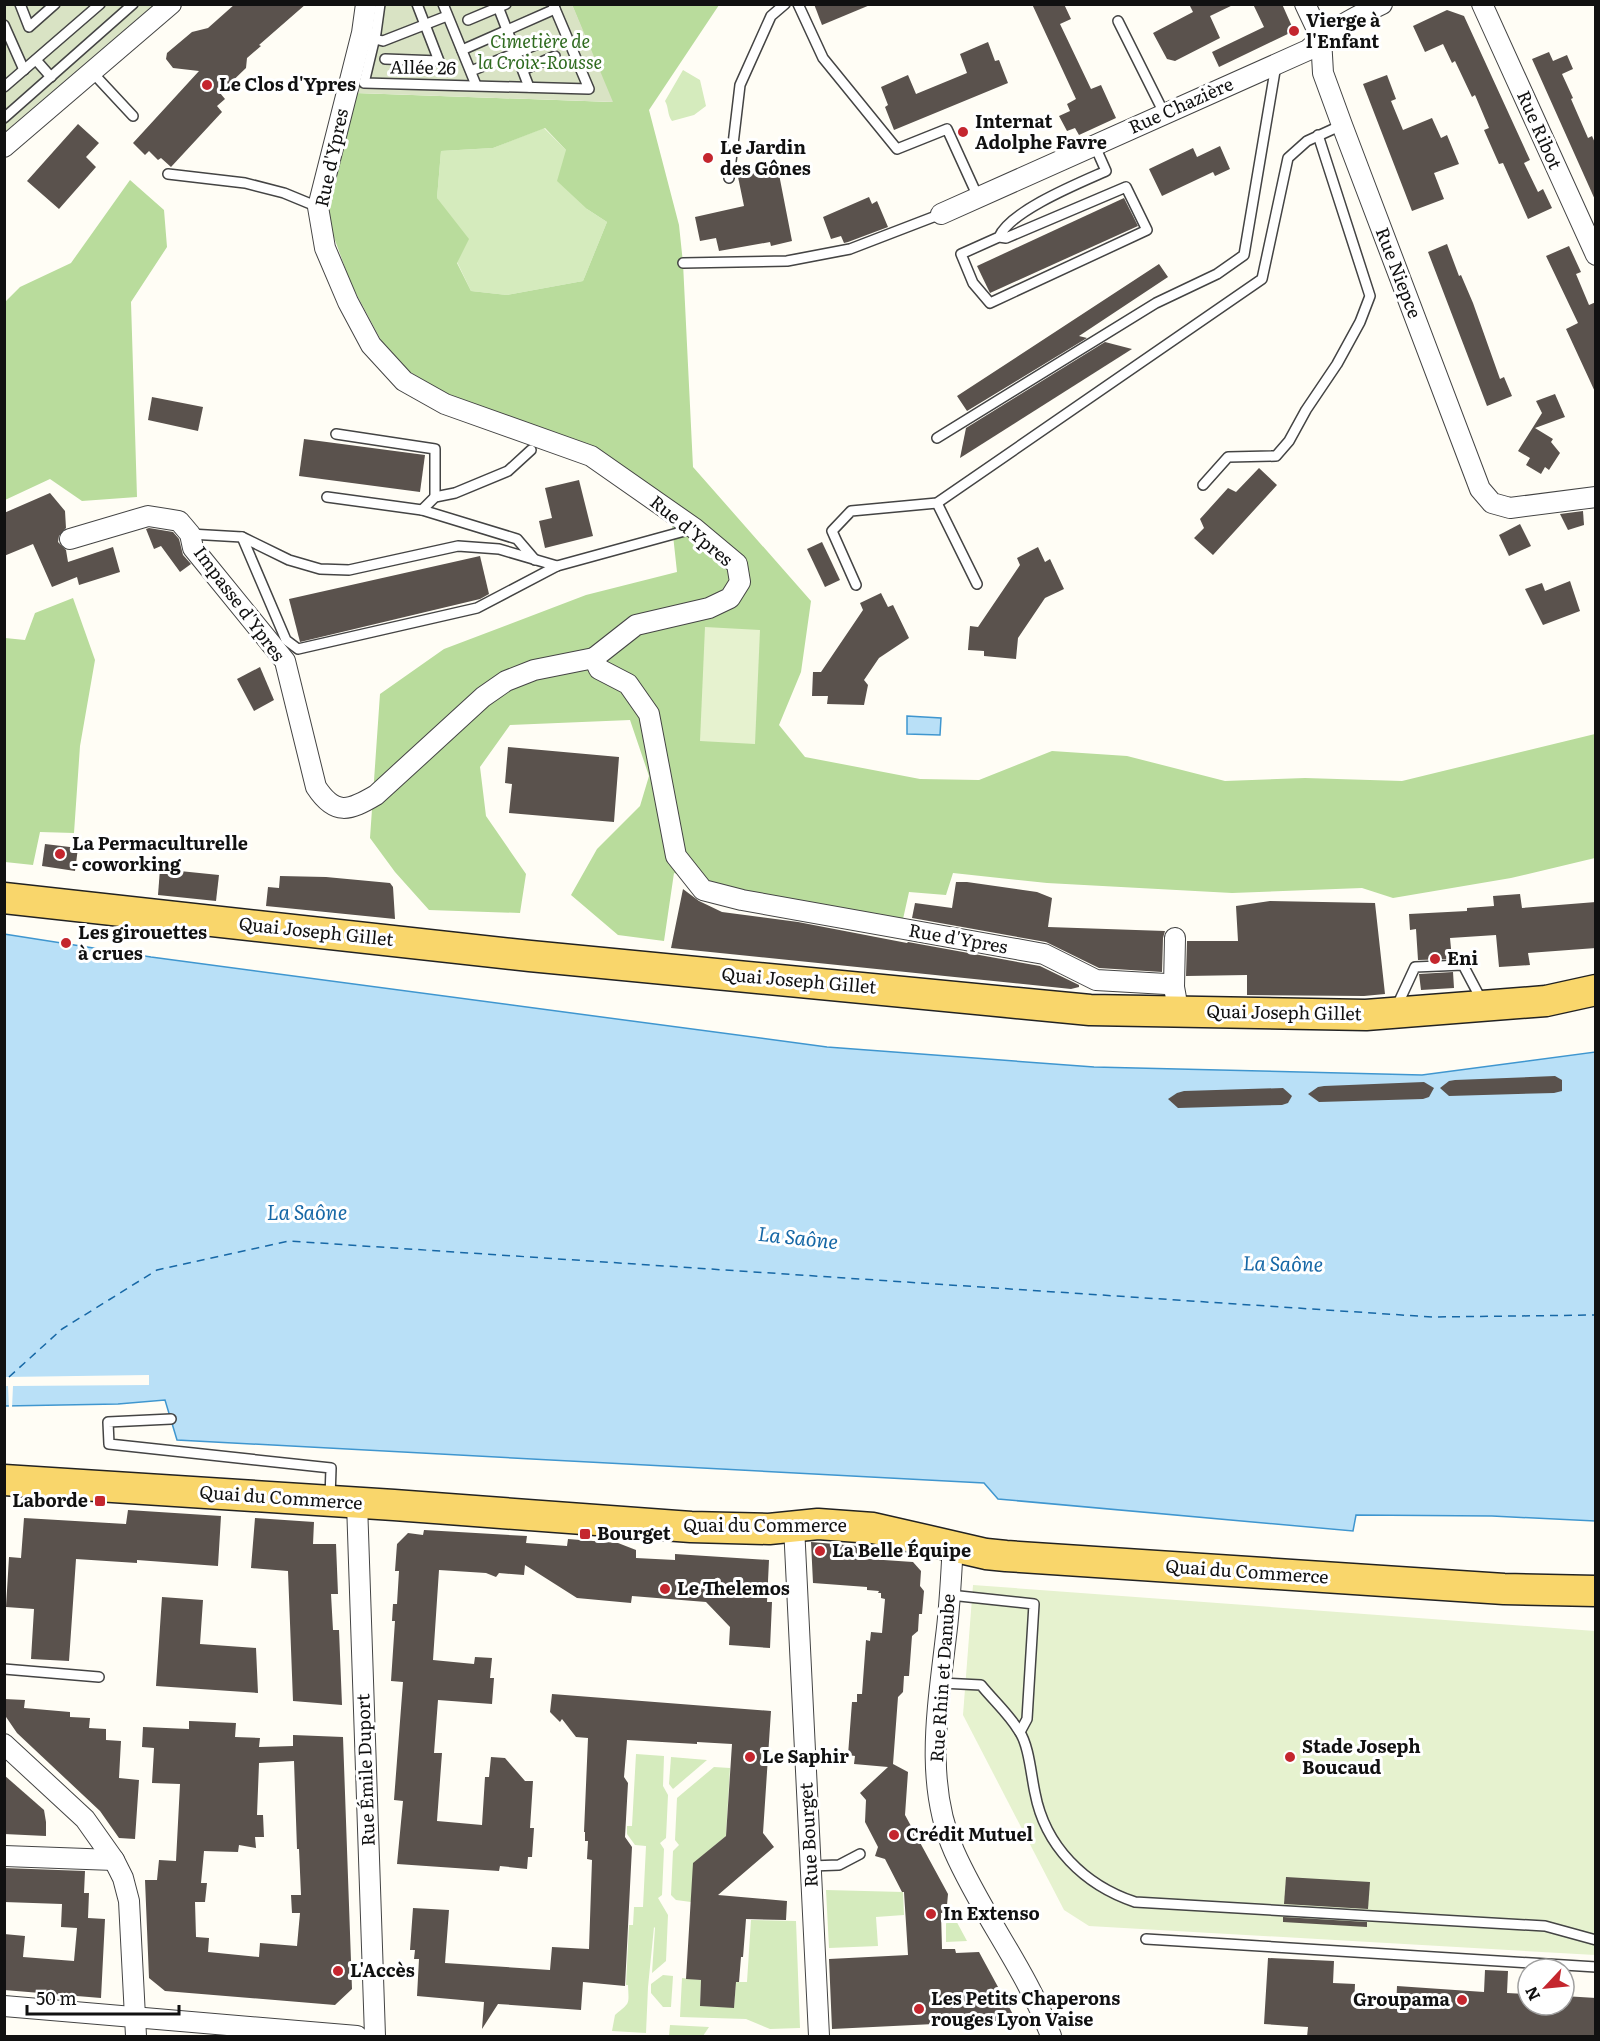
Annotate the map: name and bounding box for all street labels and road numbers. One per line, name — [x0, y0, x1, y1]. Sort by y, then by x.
street label: Allée 26 — [390, 52, 457, 81]
street label: Rue Chazière — [1124, 69, 1237, 140]
street label: Rue Ribot — [1511, 86, 1570, 174]
street label: Rue d'Ypres — [307, 106, 354, 209]
street label: Rue Niepce — [1370, 223, 1429, 322]
street label: Rue d'Ypres — [645, 488, 739, 572]
street label: Impasse d'Ypres — [188, 540, 292, 666]
street label: Quai Joseph Gillet — [237, 909, 396, 952]
street label: Rue d'Ypres — [907, 916, 1010, 959]
street label: Quai Joseph Gillet — [721, 959, 878, 1000]
street label: Quai Joseph Gillet — [1206, 997, 1363, 1026]
street label: Quai du Commerce — [199, 1477, 364, 1516]
street label: Quai du Commerce — [683, 1511, 847, 1538]
street label: Quai du Commerce — [1165, 1551, 1330, 1590]
street label: Rue Rhin et Danube — [922, 1593, 961, 1763]
street label: Rue Émile Duport — [348, 1693, 381, 1847]
street label: Rue Bourget — [791, 1781, 824, 1888]

